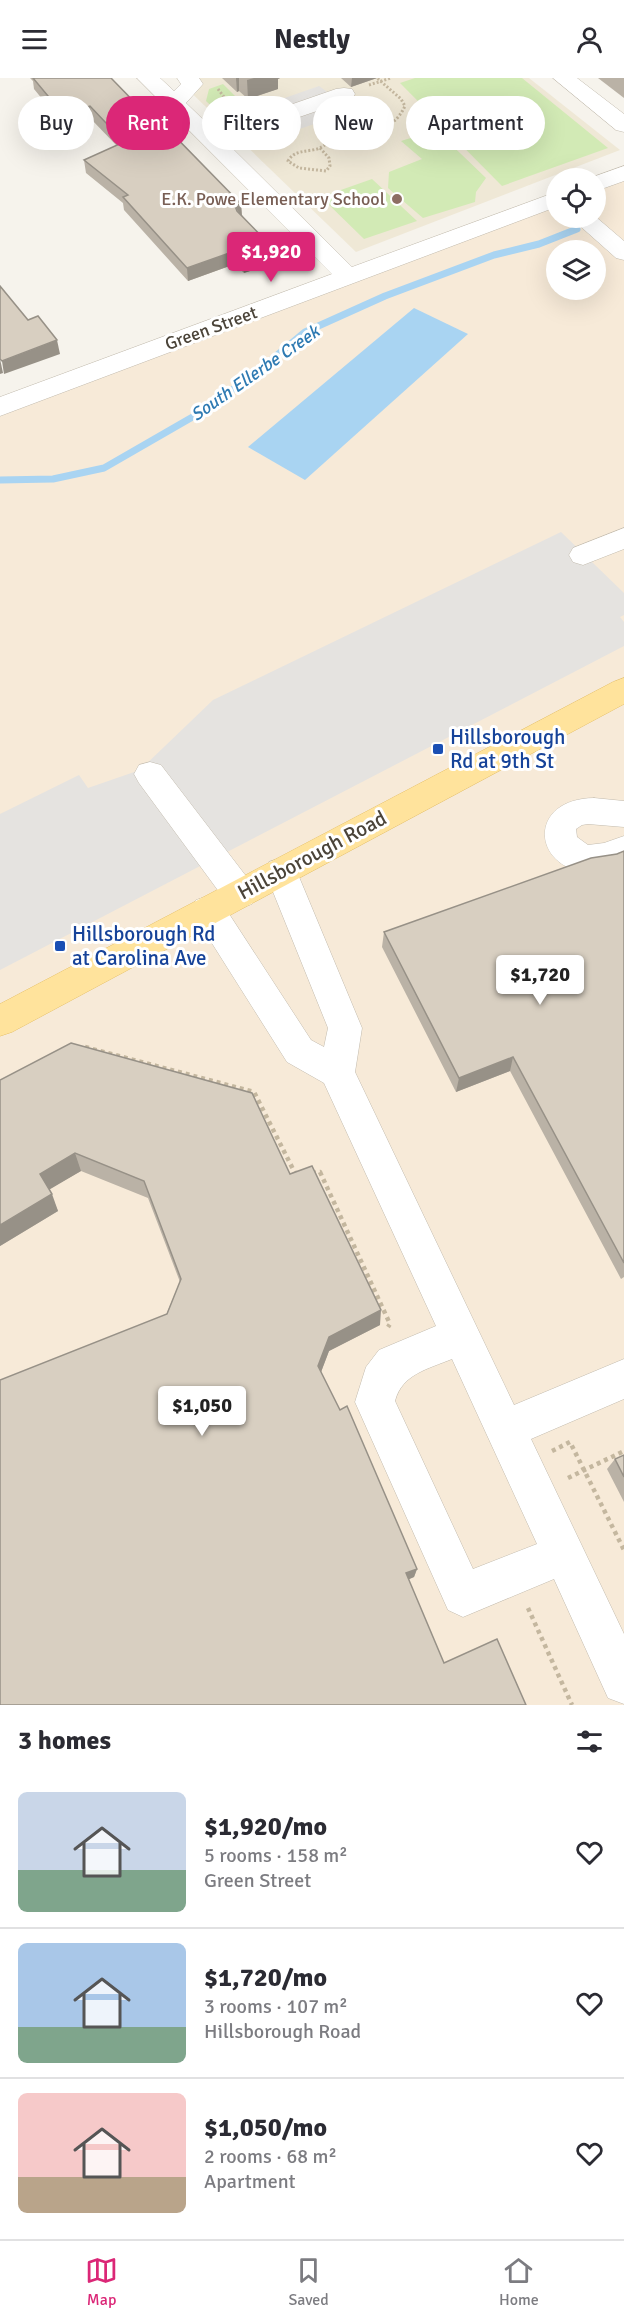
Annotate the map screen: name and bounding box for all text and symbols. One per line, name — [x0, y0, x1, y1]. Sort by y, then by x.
icon: menu — [18, 23, 51, 56]
text: Nestly — [274, 23, 350, 56]
icon: person — [573, 23, 606, 56]
chip: Buy — [18, 96, 94, 150]
chip: Rent — [106, 96, 190, 150]
chip: Filters — [202, 96, 301, 150]
chip: New — [313, 96, 394, 150]
chip: Apartment — [406, 96, 545, 150]
map controls — [546, 168, 606, 300]
button: locate — [546, 168, 606, 228]
place label: E.K. Powe Elementary School — [161, 188, 385, 210]
marker: E.K. Powe Elementary School — [390, 192, 404, 206]
pin: $1,920 — [222, 232, 320, 283]
text: $1,920 — [241, 239, 301, 264]
button: layers — [546, 240, 606, 300]
street label: Green Street — [162, 301, 260, 355]
water label: South Ellerbe Creek — [186, 319, 325, 426]
place label: Hillsborough Rd at 9th St — [450, 724, 565, 774]
marker: Hillsborough Rd at 9th St — [431, 742, 445, 756]
street label: Hillsborough Road — [233, 805, 391, 905]
place label: Hillsborough Rd at Carolina Ave — [72, 921, 215, 971]
marker: Hillsborough Rd at Carolina Ave — [53, 939, 67, 953]
pin: $1,720 — [491, 955, 589, 1006]
text: $1,720 — [510, 962, 570, 987]
pin: $1,050 — [153, 1386, 251, 1437]
text: $1,050 — [172, 1393, 232, 1418]
text: 3 homes — [18, 1725, 111, 1757]
icon: filters — [573, 1725, 606, 1758]
text: $1,920/mo — [204, 1811, 327, 1843]
icon: home — [66, 1816, 138, 1888]
icon: heart — [573, 1836, 606, 1869]
text: 5 rooms · 158 m² — [204, 1843, 348, 1868]
text: Green Street — [204, 1868, 311, 1893]
text: $1,720/mo — [204, 1962, 327, 1994]
icon: home — [66, 1967, 138, 2039]
icon: heart — [573, 1987, 606, 2020]
text: 3 rooms · 107 m² — [204, 1994, 348, 2019]
text: Hillsborough Road — [204, 2019, 361, 2044]
text: $1,050/mo — [204, 2112, 327, 2144]
icon: home — [66, 2117, 138, 2189]
icon: heart — [573, 2137, 606, 2170]
text: 2 rooms · 68 m² — [204, 2144, 337, 2169]
text: Apartment — [204, 2169, 296, 2194]
tab: Map — [85, 2254, 118, 2310]
tab: Saved — [288, 2254, 329, 2310]
tab: Home — [499, 2254, 539, 2310]

